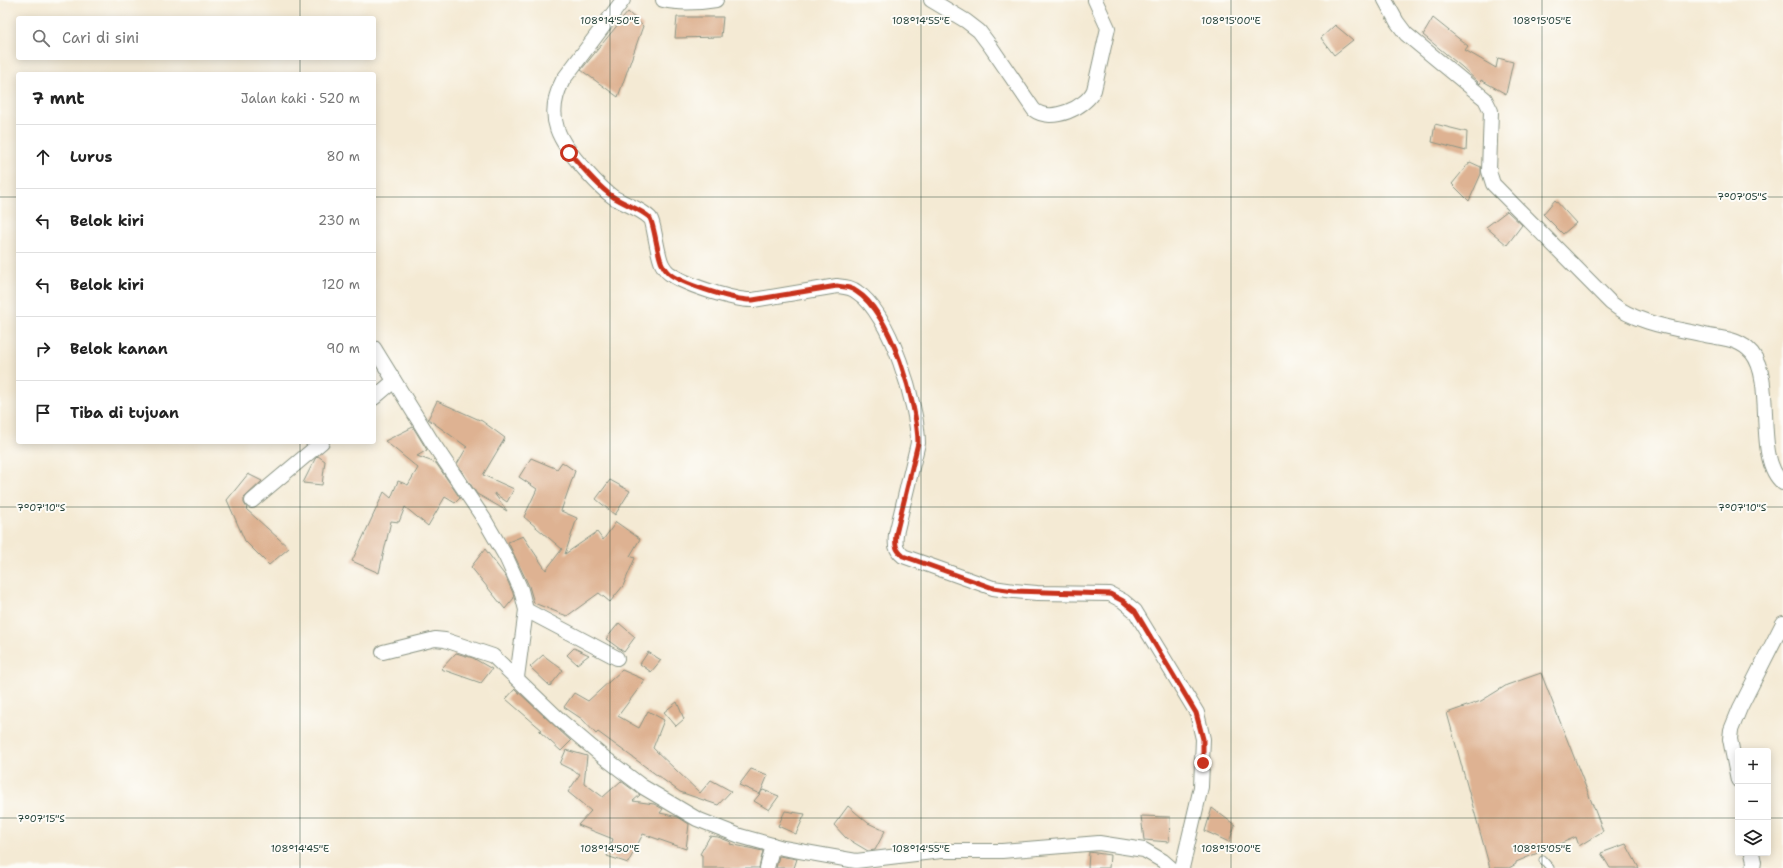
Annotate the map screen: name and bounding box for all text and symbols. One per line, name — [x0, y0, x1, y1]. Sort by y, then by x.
text: 108°14'50"E — [580, 14, 640, 27]
text: 108°14'55"E — [892, 14, 950, 27]
text: 108°15'00"E — [1201, 14, 1261, 27]
text: 108°15'05"E — [1513, 14, 1571, 27]
search box — [16, 16, 376, 60]
icon: search — [30, 27, 52, 49]
text: Cari di sini — [62, 28, 139, 48]
text: 7 mnt — [32, 87, 85, 109]
text: Jalan kaki · 520 m — [241, 90, 360, 107]
route start — [560, 144, 578, 162]
icon: ahead — [32, 146, 54, 168]
text: Lurus — [70, 147, 112, 167]
text: 80 m — [326, 148, 360, 165]
text: 7°07'05"S — [1717, 190, 1768, 203]
icon: left — [32, 210, 54, 232]
text: Belok kiri — [70, 211, 144, 231]
text: 230 m — [318, 212, 360, 229]
icon: left — [32, 274, 54, 296]
text: Belok kiri — [70, 275, 144, 295]
text: 120 m — [322, 276, 360, 293]
icon: right — [32, 338, 54, 360]
text: Belok kanan — [70, 339, 168, 359]
text: 90 m — [326, 340, 360, 357]
icon: arrive — [32, 402, 54, 424]
text: Tiba di tujuan — [70, 403, 179, 423]
text: 7°07'10"S — [17, 501, 66, 514]
text: 7°07'10"S — [1718, 501, 1767, 514]
map controls — [1735, 748, 1771, 856]
button: + — [1735, 748, 1771, 784]
route end — [1194, 754, 1212, 772]
button: − — [1735, 784, 1771, 820]
text: 7°07'15"S — [17, 812, 65, 825]
button: layers — [1735, 820, 1771, 856]
text: 108°14'45"E — [271, 842, 329, 855]
text: 108°14'50"E — [580, 842, 640, 855]
text: 108°14'55"E — [892, 842, 950, 855]
text: 108°15'00"E — [1201, 842, 1261, 855]
text: 108°15'05"E — [1513, 842, 1571, 855]

